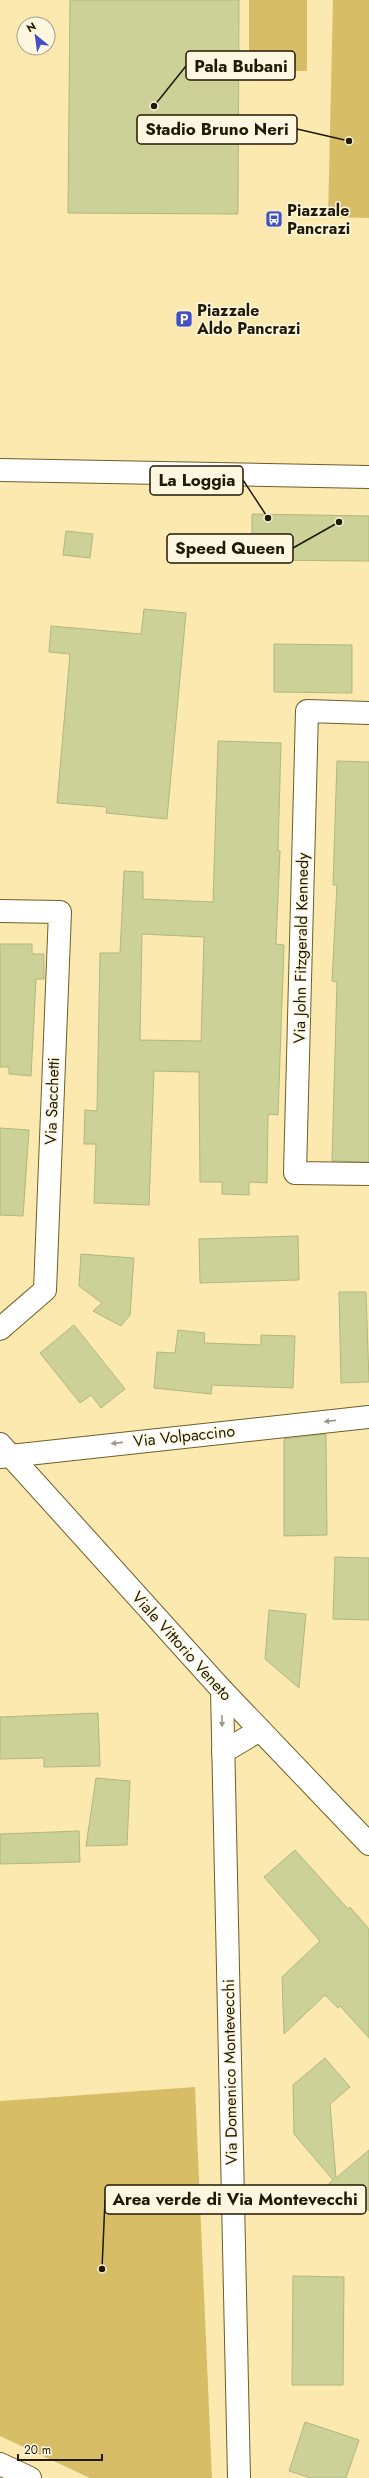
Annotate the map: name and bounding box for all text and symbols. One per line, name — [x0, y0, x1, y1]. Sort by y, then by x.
north arrow — [16, 16, 56, 56]
text: N — [23, 18, 39, 36]
callout: Pala Bubani — [186, 51, 295, 80]
text: Pala Bubani — [194, 54, 288, 78]
callout: Stadio Bruno Neri — [137, 115, 297, 144]
text: Stadio Bruno Neri — [145, 117, 289, 141]
place label: Piazzale Pancrazi — [287, 199, 350, 240]
bus stop icon: Piazzale Pancrazi — [264, 209, 284, 229]
place label: Piazzale Aldo Pancrazi — [196, 299, 300, 340]
parking icon: Piazzale Aldo Pancrazi — [174, 309, 194, 329]
callout: La Loggia — [150, 466, 243, 495]
text: La Loggia — [159, 468, 235, 492]
callout: Speed Queen — [167, 534, 293, 563]
text: Speed Queen — [175, 536, 285, 560]
street label: Via John Fitzgerald Kennedy — [288, 852, 314, 1044]
street label: Via Sacchetti — [39, 1057, 65, 1145]
one-way arrow — [324, 1418, 336, 1424]
street label: Via Volpaccino — [132, 1419, 236, 1453]
one-way arrow — [111, 1440, 123, 1446]
street label: Viale Vittorio Veneto — [127, 1586, 238, 1706]
one-way arrow — [219, 1715, 225, 1728]
street label: Via Domenico Montevecchi — [217, 1979, 243, 2165]
callout: Area verde di Via Montevecchi — [105, 2185, 366, 2214]
text: Area verde di Via Montevecchi — [111, 2187, 358, 2211]
scale bar — [18, 2436, 102, 2462]
text: 20 m — [24, 2441, 51, 2459]

